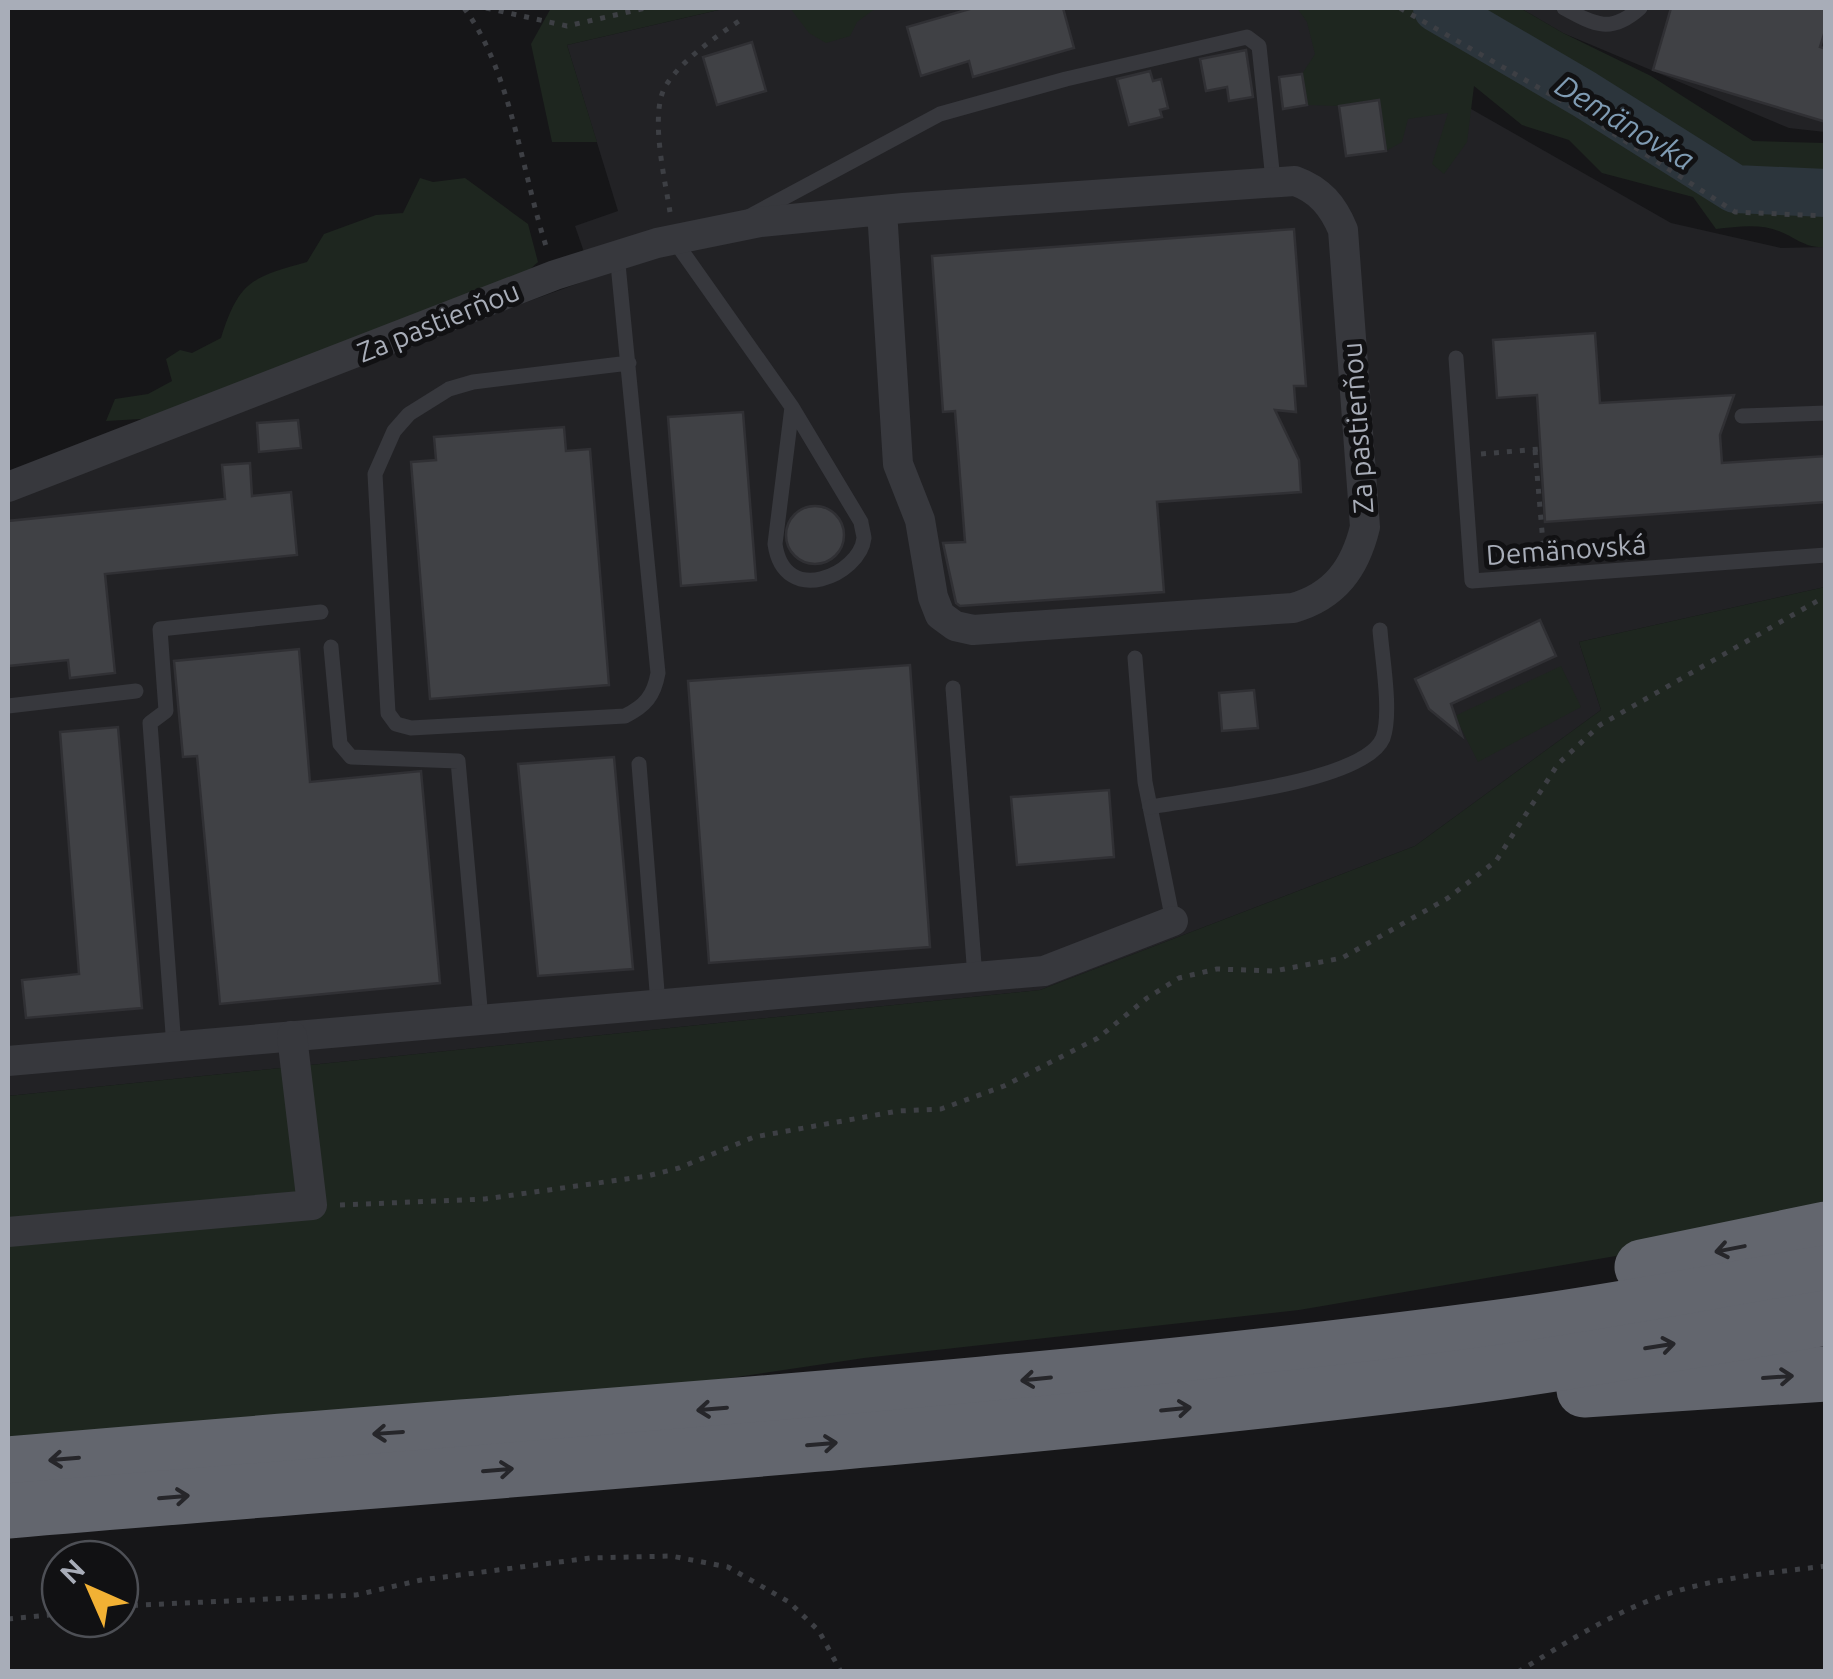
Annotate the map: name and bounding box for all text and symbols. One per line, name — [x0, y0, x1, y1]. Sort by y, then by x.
water label: Demänovka — [1550, 67, 1700, 177]
street label: Za pastierňou — [353, 274, 523, 368]
street label: Za pastierňou — [1336, 341, 1378, 515]
street label: Demänovská — [1485, 528, 1647, 570]
one-way arrow — [1715, 1241, 1747, 1260]
one-way arrow — [1643, 1336, 1676, 1355]
one-way arrow — [1761, 1367, 1794, 1386]
one-way arrow — [1020, 1369, 1052, 1388]
one-way arrow — [697, 1399, 729, 1418]
one-way arrow — [1159, 1399, 1191, 1418]
one-way arrow — [373, 1424, 405, 1443]
one-way arrow — [806, 1434, 838, 1453]
one-way arrow — [49, 1450, 81, 1469]
one-way arrow — [482, 1461, 514, 1480]
one-way arrow — [158, 1487, 190, 1506]
north arrow — [40, 1539, 140, 1639]
text: N — [54, 1553, 90, 1589]

